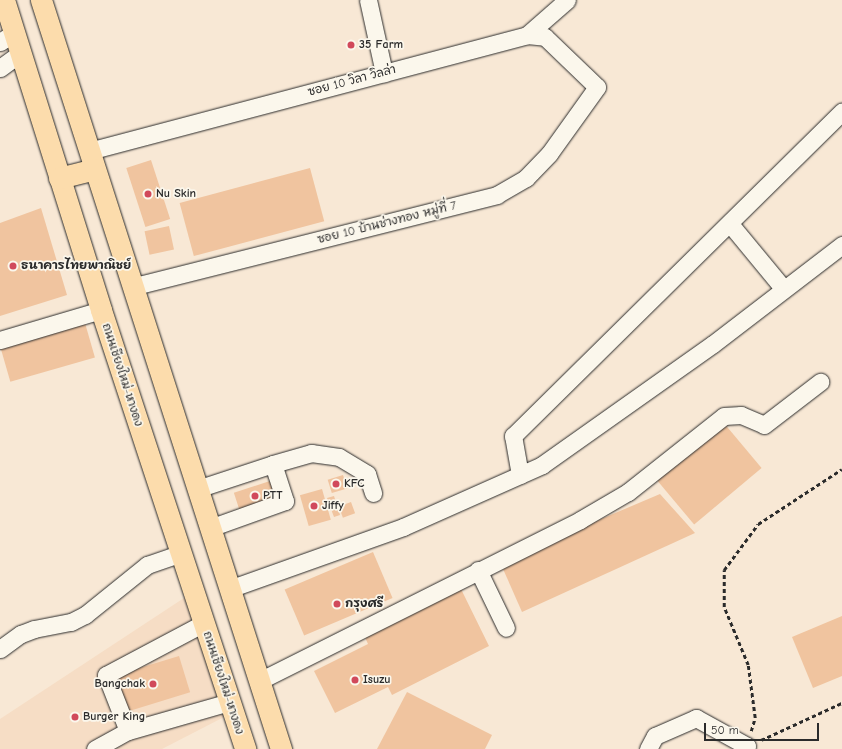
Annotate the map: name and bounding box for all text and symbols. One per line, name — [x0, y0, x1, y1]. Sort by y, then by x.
place label: 35 Farm — [359, 38, 403, 52]
marker: 35 Farm — [346, 40, 356, 50]
street label: ซอย 10 วิลา วิลล่า — [306, 62, 398, 100]
place label: Nu Skin — [156, 187, 196, 201]
marker: Nu Skin — [143, 189, 153, 199]
street label: ซอย 10 บ้านช่างทอง หมู่ที่ 7 — [316, 199, 458, 247]
place label: ธนาคารไทยพาณิชย์ — [21, 259, 131, 273]
marker: ธนาคารไทยพาณิชย์ — [8, 261, 18, 271]
street label: ถนนเชียงใหม่-หางดง — [99, 322, 145, 428]
place label: KFC — [344, 477, 364, 491]
marker: KFC — [331, 479, 341, 489]
place label: PTT — [263, 489, 282, 503]
marker: PTT — [250, 491, 260, 501]
place label: Jiffy — [322, 499, 344, 513]
marker: Jiffy — [309, 501, 319, 511]
place label: กรุงศรี — [345, 597, 383, 611]
marker: กรุงศรี — [332, 599, 342, 609]
street label: ถนนเชียงใหม่-หางดง — [200, 630, 246, 736]
place label: Isuzu — [363, 673, 391, 687]
marker: Isuzu — [350, 675, 360, 685]
place label: Bangchak — [95, 677, 145, 691]
marker: Bangchak — [148, 679, 158, 689]
place label: Burger King — [83, 710, 145, 724]
marker: Burger King — [70, 712, 80, 722]
scale bar — [706, 715, 821, 741]
text: 50 m — [711, 723, 739, 737]

